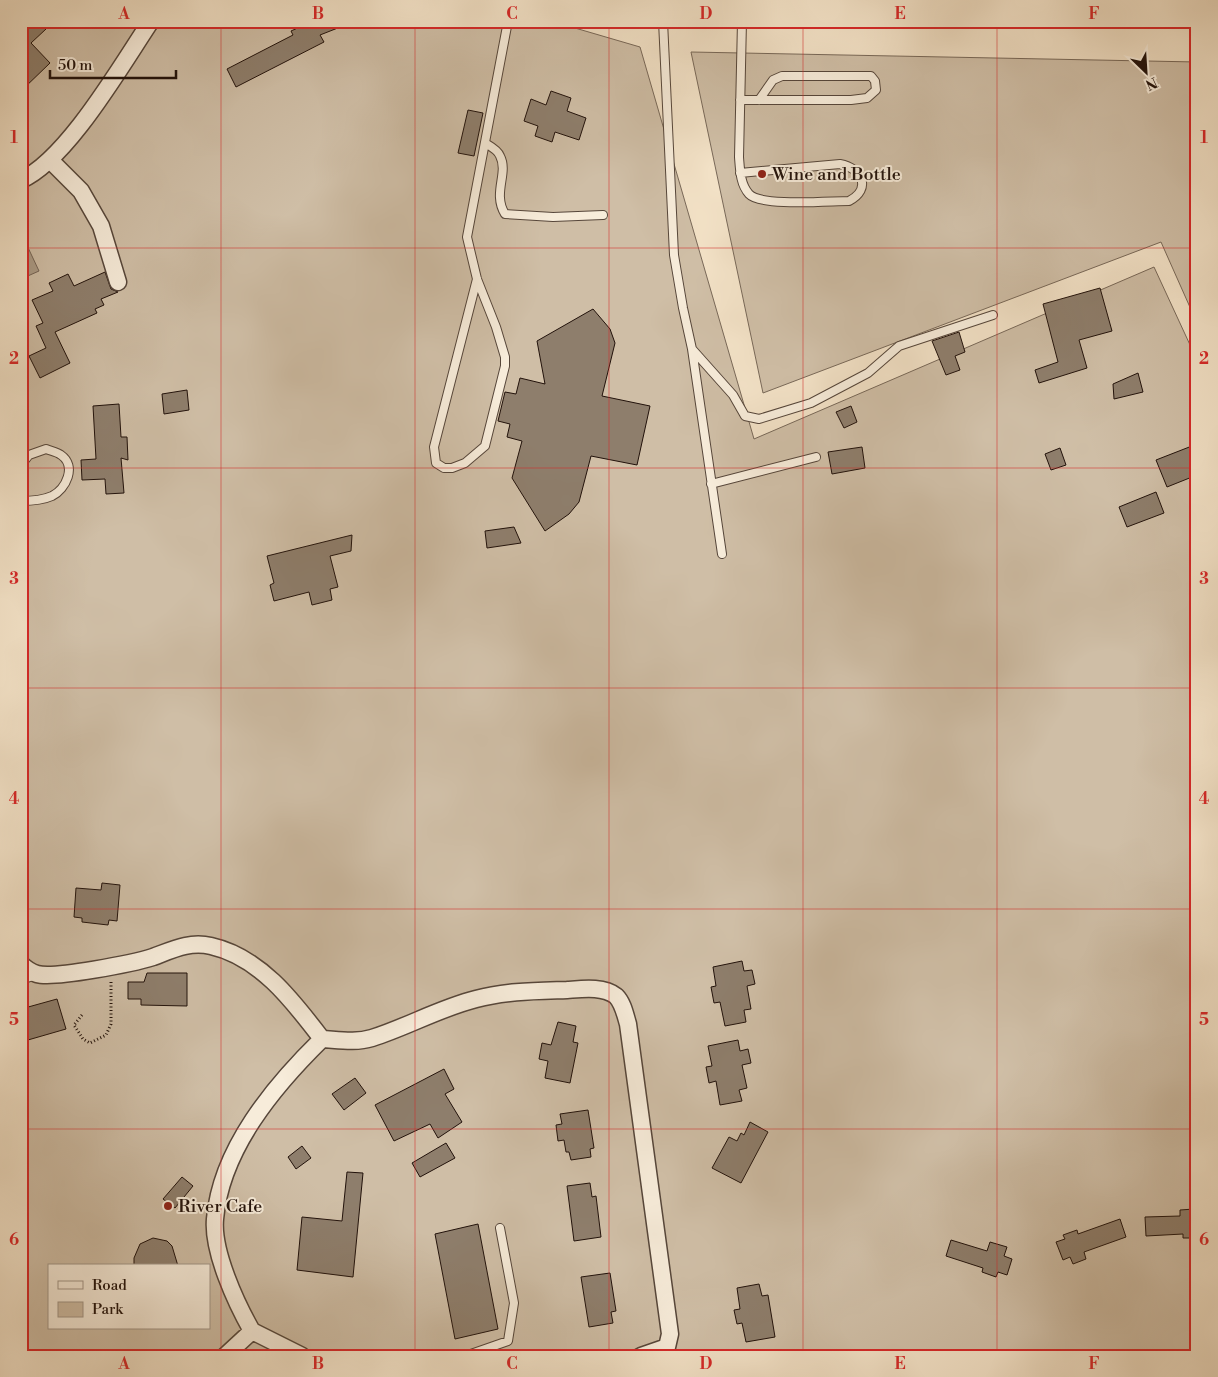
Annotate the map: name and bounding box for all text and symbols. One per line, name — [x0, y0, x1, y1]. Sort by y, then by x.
text: A — [117, 4, 130, 24]
text: B — [312, 4, 324, 24]
text: C — [506, 4, 518, 24]
text: D — [700, 4, 713, 24]
text: E — [894, 4, 906, 24]
text: F — [1088, 4, 1100, 24]
scale bar — [50, 48, 176, 80]
north arrow — [1120, 48, 1170, 98]
text: 50 m — [58, 56, 92, 75]
text: N — [1142, 72, 1160, 93]
text: 1 — [10, 128, 18, 148]
text: 1 — [1200, 128, 1208, 148]
place label: Wine and Bottle — [771, 163, 901, 186]
marker: Wine and Bottle — [756, 168, 768, 180]
text: 2 — [9, 349, 19, 369]
text: 2 — [1199, 349, 1209, 369]
text: 3 — [9, 569, 19, 589]
text: 3 — [1199, 569, 1209, 589]
text: 4 — [9, 789, 20, 809]
text: 4 — [1199, 789, 1210, 809]
text: 5 — [9, 1010, 19, 1030]
text: 5 — [1199, 1010, 1209, 1030]
place label: River Cafe — [178, 1195, 262, 1218]
marker: River Cafe — [162, 1200, 174, 1212]
text: 6 — [9, 1230, 19, 1250]
text: 6 — [1199, 1230, 1209, 1250]
legend — [48, 1264, 210, 1330]
text: Road — [92, 1276, 127, 1295]
text: Park — [92, 1300, 124, 1319]
text: A — [117, 1354, 130, 1374]
text: B — [312, 1354, 324, 1374]
text: C — [506, 1354, 518, 1374]
text: D — [700, 1354, 713, 1374]
text: E — [894, 1354, 906, 1374]
text: F — [1088, 1354, 1100, 1374]

